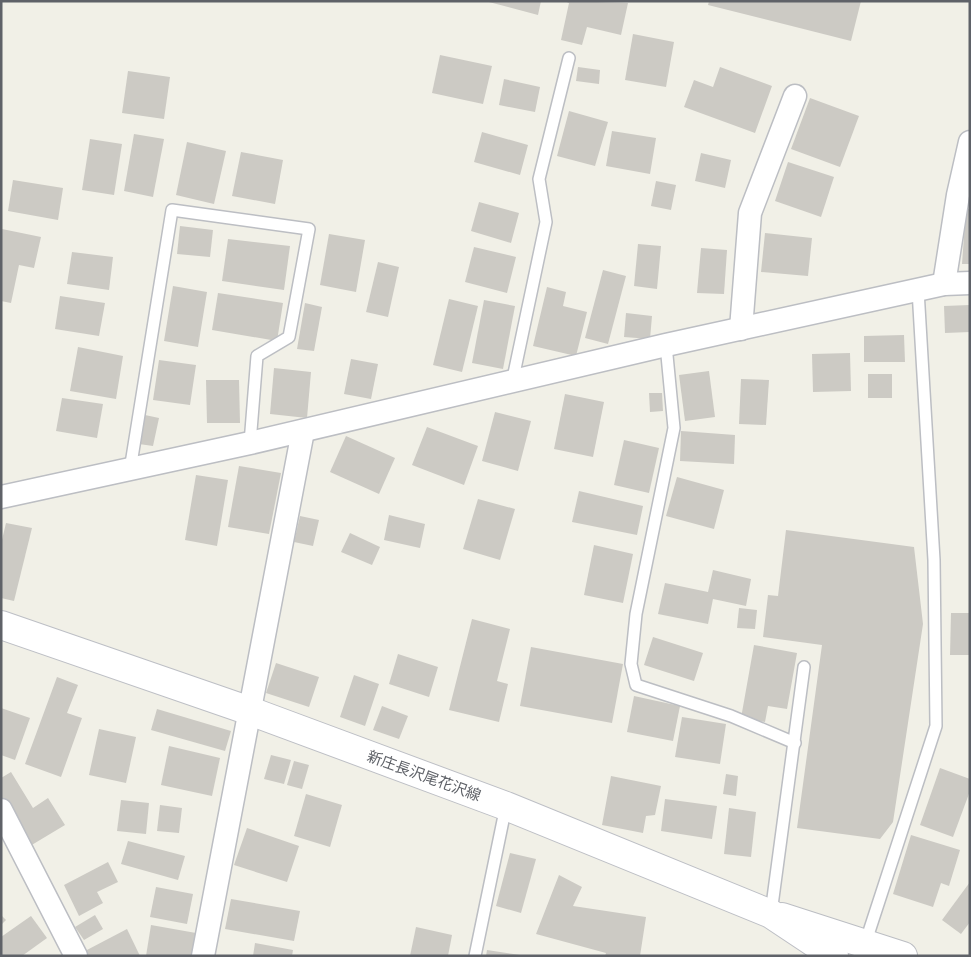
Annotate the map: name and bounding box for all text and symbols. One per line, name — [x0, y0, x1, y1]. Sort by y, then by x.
street label: 新庄長沢尾花沢線 — [365, 747, 483, 805]

